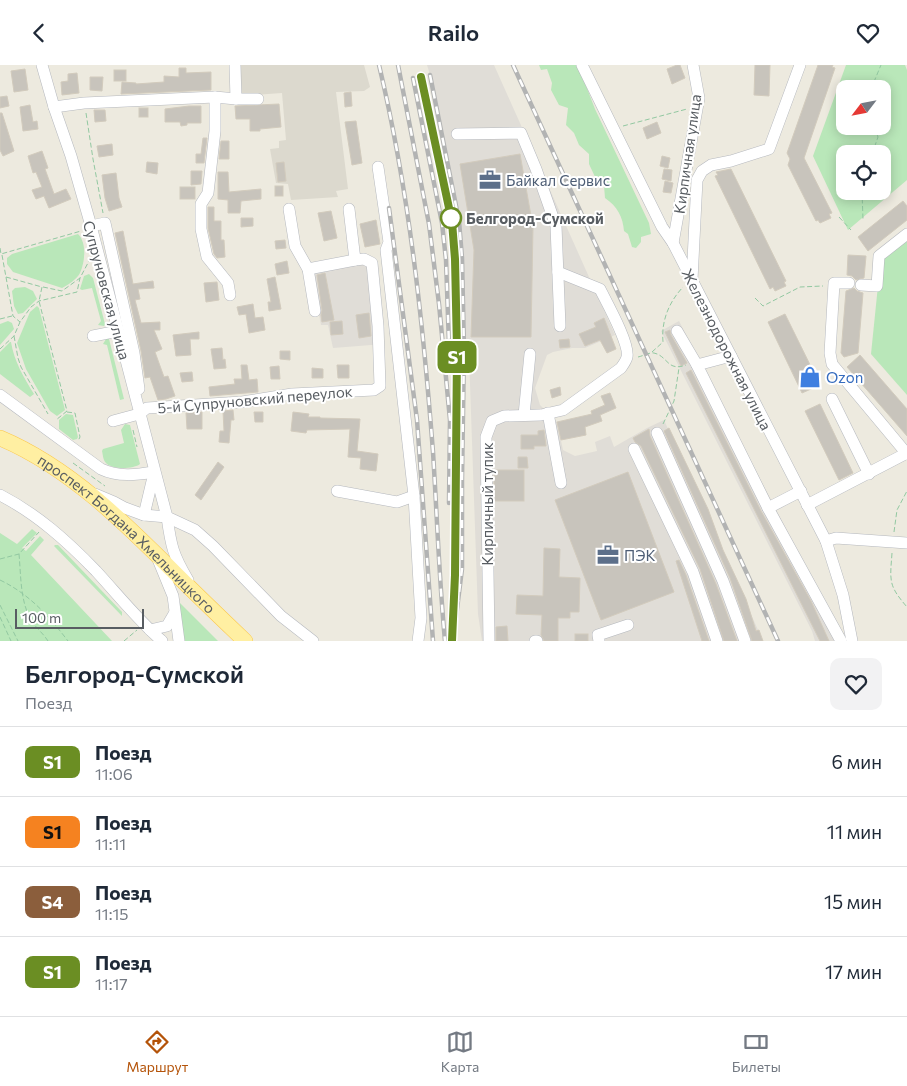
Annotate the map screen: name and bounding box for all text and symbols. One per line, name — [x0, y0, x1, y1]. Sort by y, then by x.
icon: back — [25, 19, 53, 47]
text: Railo — [428, 19, 479, 46]
icon: heart — [854, 19, 882, 47]
north arrow — [836, 80, 891, 135]
map controls — [836, 80, 891, 200]
street label: Кирпичная улица — [670, 93, 704, 215]
button: locate — [836, 145, 891, 200]
office icon: Байкал Сервис — [477, 167, 503, 193]
place label: Байкал Сервис — [506, 171, 610, 189]
marker: Белгород-Сумской — [440, 207, 462, 229]
place label: Белгород-Сумской — [466, 209, 604, 227]
street label: Супруновская улица — [80, 219, 134, 361]
street label: Железнодорожная улица — [678, 265, 776, 433]
line badge: S1 — [434, 341, 480, 373]
text: S1 — [448, 346, 466, 368]
shop icon: Ozon — [797, 364, 823, 390]
place label: Ozon — [826, 368, 863, 386]
street label: 5-й Супруновский переулок — [157, 381, 353, 417]
street label: Кирпичный тупик — [478, 442, 496, 566]
street label: проспект Богдана Хмельницкого — [35, 450, 219, 617]
office icon: ПЭК — [595, 542, 621, 568]
place label: ПЭК — [624, 546, 656, 564]
scale bar — [15, 606, 144, 629]
text: 100 m — [22, 609, 61, 626]
button: heart — [830, 658, 882, 710]
text: Белгород-Сумской — [25, 659, 244, 688]
text: Поезд — [25, 693, 72, 712]
text: Поезд — [95, 741, 152, 764]
text: 6 мин — [832, 750, 882, 773]
text: S1 — [43, 751, 62, 773]
text: 11:06 — [95, 764, 133, 783]
text: Поезд — [95, 811, 152, 834]
text: 11 мин — [827, 820, 882, 843]
text: S1 — [43, 821, 62, 843]
text: 11:11 — [95, 834, 126, 853]
text: Поезд — [95, 881, 152, 904]
text: 15 мин — [824, 890, 882, 913]
text: S4 — [42, 891, 63, 913]
text: 11:15 — [95, 904, 129, 923]
text: Поезд — [95, 951, 152, 974]
text: 17 мин — [825, 960, 882, 983]
text: S1 — [43, 961, 62, 983]
text: 11:17 — [95, 974, 128, 993]
tab: Маршрут — [126, 1028, 188, 1075]
tab: Карта — [441, 1028, 479, 1075]
tab: Билеты — [732, 1028, 781, 1075]

